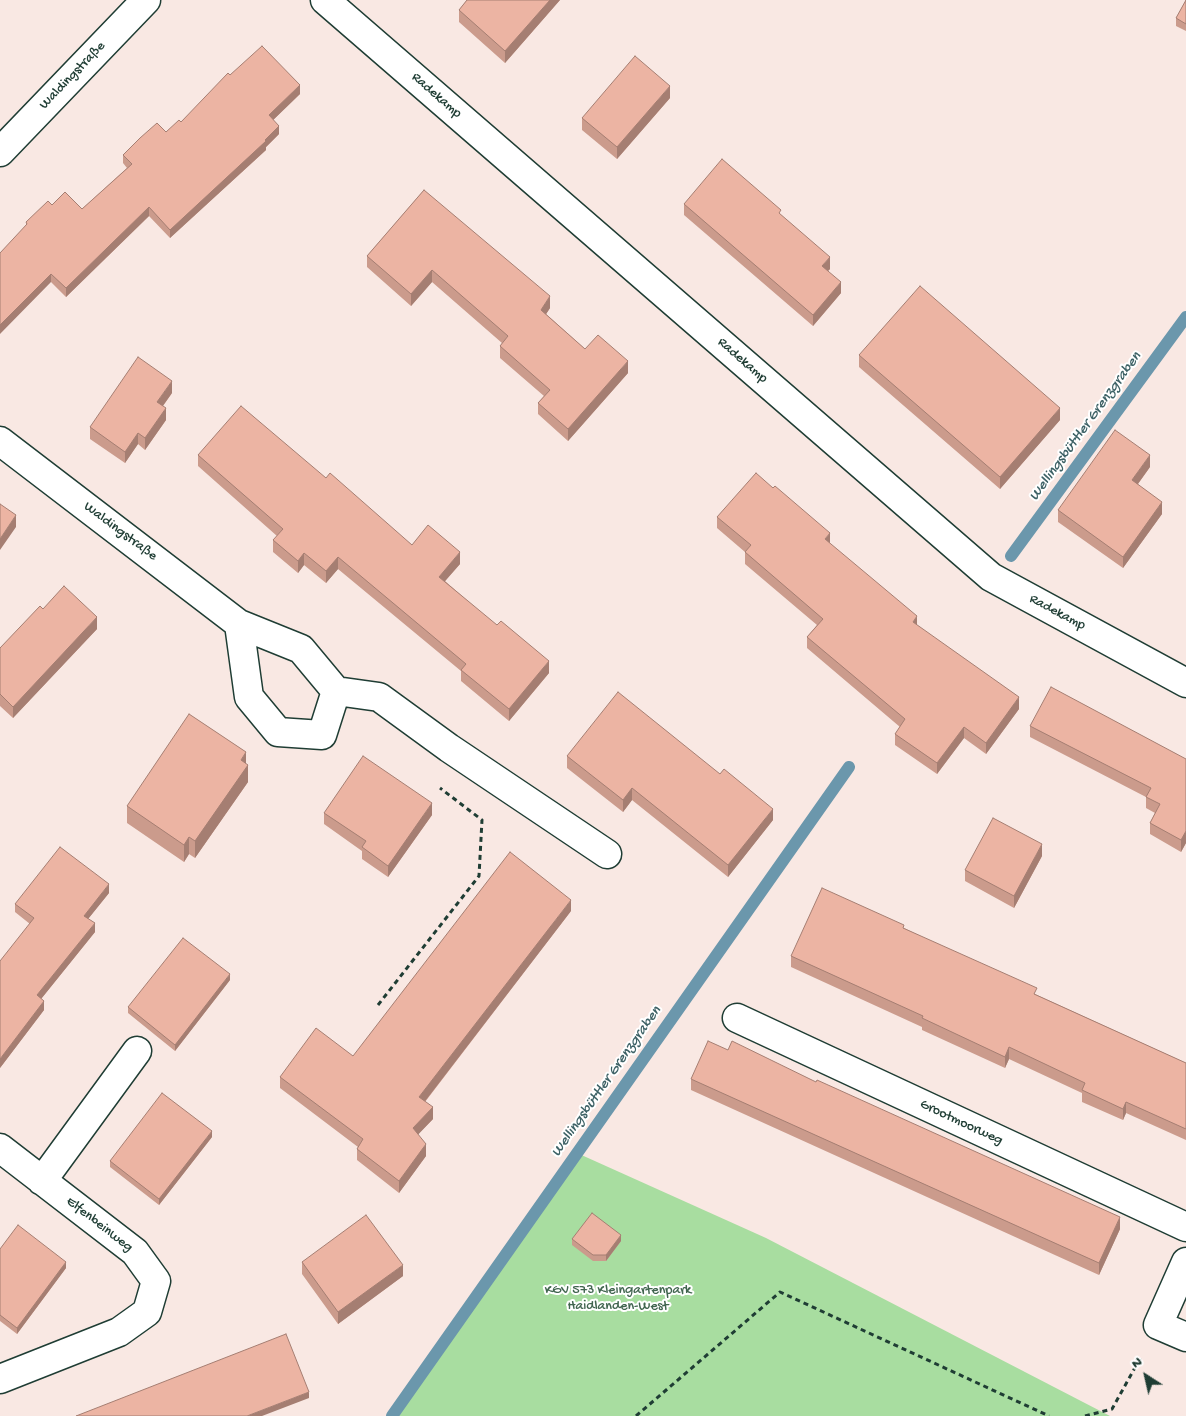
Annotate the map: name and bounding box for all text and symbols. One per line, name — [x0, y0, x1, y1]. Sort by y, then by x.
street label: Waldingstraße — [36, 39, 110, 113]
street label: Radekamp — [407, 70, 465, 122]
street label: Radekamp — [713, 335, 771, 387]
water label: Wellingsbüttler Grenzgraben — [1026, 349, 1146, 505]
street label: Waldingstraße — [80, 499, 160, 565]
street label: Radekamp — [1026, 591, 1088, 635]
water label: Wellingsbüttler Grenzgraben — [548, 1003, 666, 1161]
street label: Grootmoorweg — [917, 1096, 1005, 1150]
street label: Elfenbeinweg — [62, 1194, 136, 1256]
park label: KGV 573 Kleingartenpark Haidlanden-West — [545, 1283, 691, 1315]
north arrow — [1121, 1351, 1171, 1401]
text: N — [1128, 1354, 1146, 1373]

